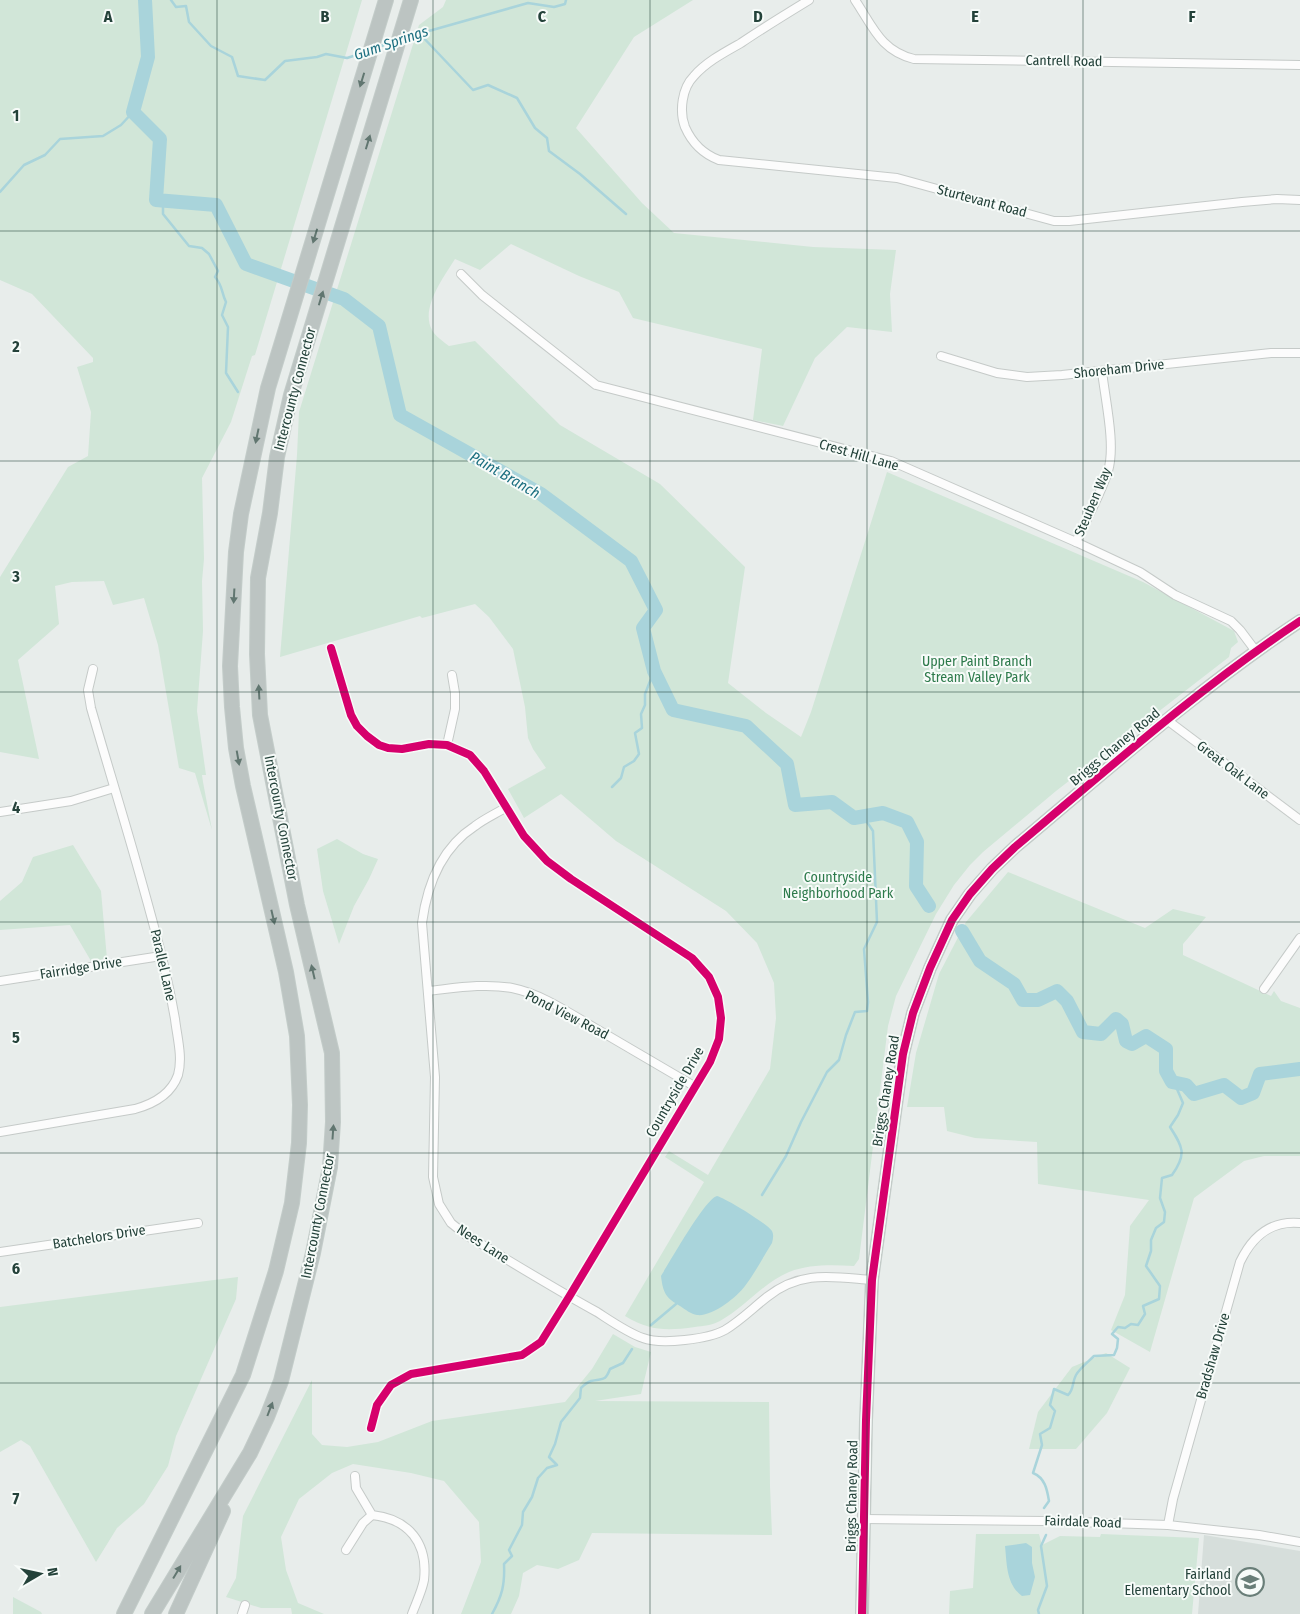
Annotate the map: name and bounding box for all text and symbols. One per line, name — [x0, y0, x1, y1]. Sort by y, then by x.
text: A — [103, 7, 113, 26]
text: B — [321, 7, 330, 26]
text: C — [538, 7, 547, 26]
text: D — [753, 7, 763, 26]
text: E — [971, 7, 979, 26]
text: F — [1188, 7, 1196, 26]
water label: Gum Springs — [351, 22, 431, 64]
street label: Cantrell Road — [1025, 52, 1103, 70]
one-way arrow — [358, 73, 366, 88]
text: 1 — [13, 106, 19, 125]
one-way arrow — [364, 134, 372, 149]
street label: Sturtevant Road — [935, 181, 1029, 221]
one-way arrow — [310, 228, 318, 243]
one-way arrow — [317, 290, 325, 305]
street label: Intercounty Connector — [270, 325, 320, 453]
text: 2 — [11, 337, 20, 356]
street label: Shoreham Drive — [1073, 356, 1165, 382]
one-way arrow — [253, 428, 261, 444]
street label: Crest Hill Lane — [817, 436, 901, 475]
water label: Paint Branch — [467, 448, 543, 502]
street label: Steuben Way — [1071, 464, 1115, 539]
text: 3 — [11, 567, 20, 586]
one-way arrow — [229, 589, 237, 605]
park label: Upper Paint Branch Stream Valley Park — [922, 653, 1032, 686]
one-way arrow — [254, 684, 262, 700]
street label: Briggs Chaney Road — [1066, 704, 1164, 790]
street label: Great Oak Lane — [1193, 737, 1273, 803]
one-way arrow — [234, 751, 242, 767]
street label: Intercounty Connector — [261, 754, 301, 882]
text: 4 — [12, 798, 20, 817]
park label: Countryside Neighborhood Park — [783, 869, 894, 902]
one-way arrow — [269, 909, 277, 924]
street label: Parallel Lane — [146, 927, 180, 1003]
street label: Fairridge Drive — [39, 953, 123, 983]
one-way arrow — [309, 964, 317, 979]
street label: Pond View Road — [522, 987, 612, 1043]
text: 5 — [12, 1028, 20, 1047]
street label: Briggs Chaney Road — [869, 1034, 903, 1148]
street label: Countryside Drive — [642, 1044, 708, 1140]
one-way arrow — [329, 1124, 337, 1140]
street label: Intercounty Connector — [298, 1152, 338, 1280]
street label: Batchelors Drive — [51, 1221, 147, 1253]
street label: Nees Lane — [454, 1221, 512, 1267]
text: 6 — [12, 1259, 20, 1278]
street label: Bradshaw Drive — [1193, 1311, 1233, 1401]
one-way arrow — [266, 1401, 274, 1416]
street label: Briggs Chaney Road — [843, 1440, 861, 1552]
text: 7 — [13, 1489, 20, 1508]
street label: Fairdale Road — [1044, 1512, 1122, 1532]
north arrow — [15, 1549, 65, 1599]
one-way arrow — [173, 1566, 182, 1579]
place label: Fairland Elementary School — [1124, 1566, 1231, 1599]
text: N — [43, 1567, 61, 1578]
school or university icon: Fairland Elementary School — [1235, 1567, 1265, 1597]

